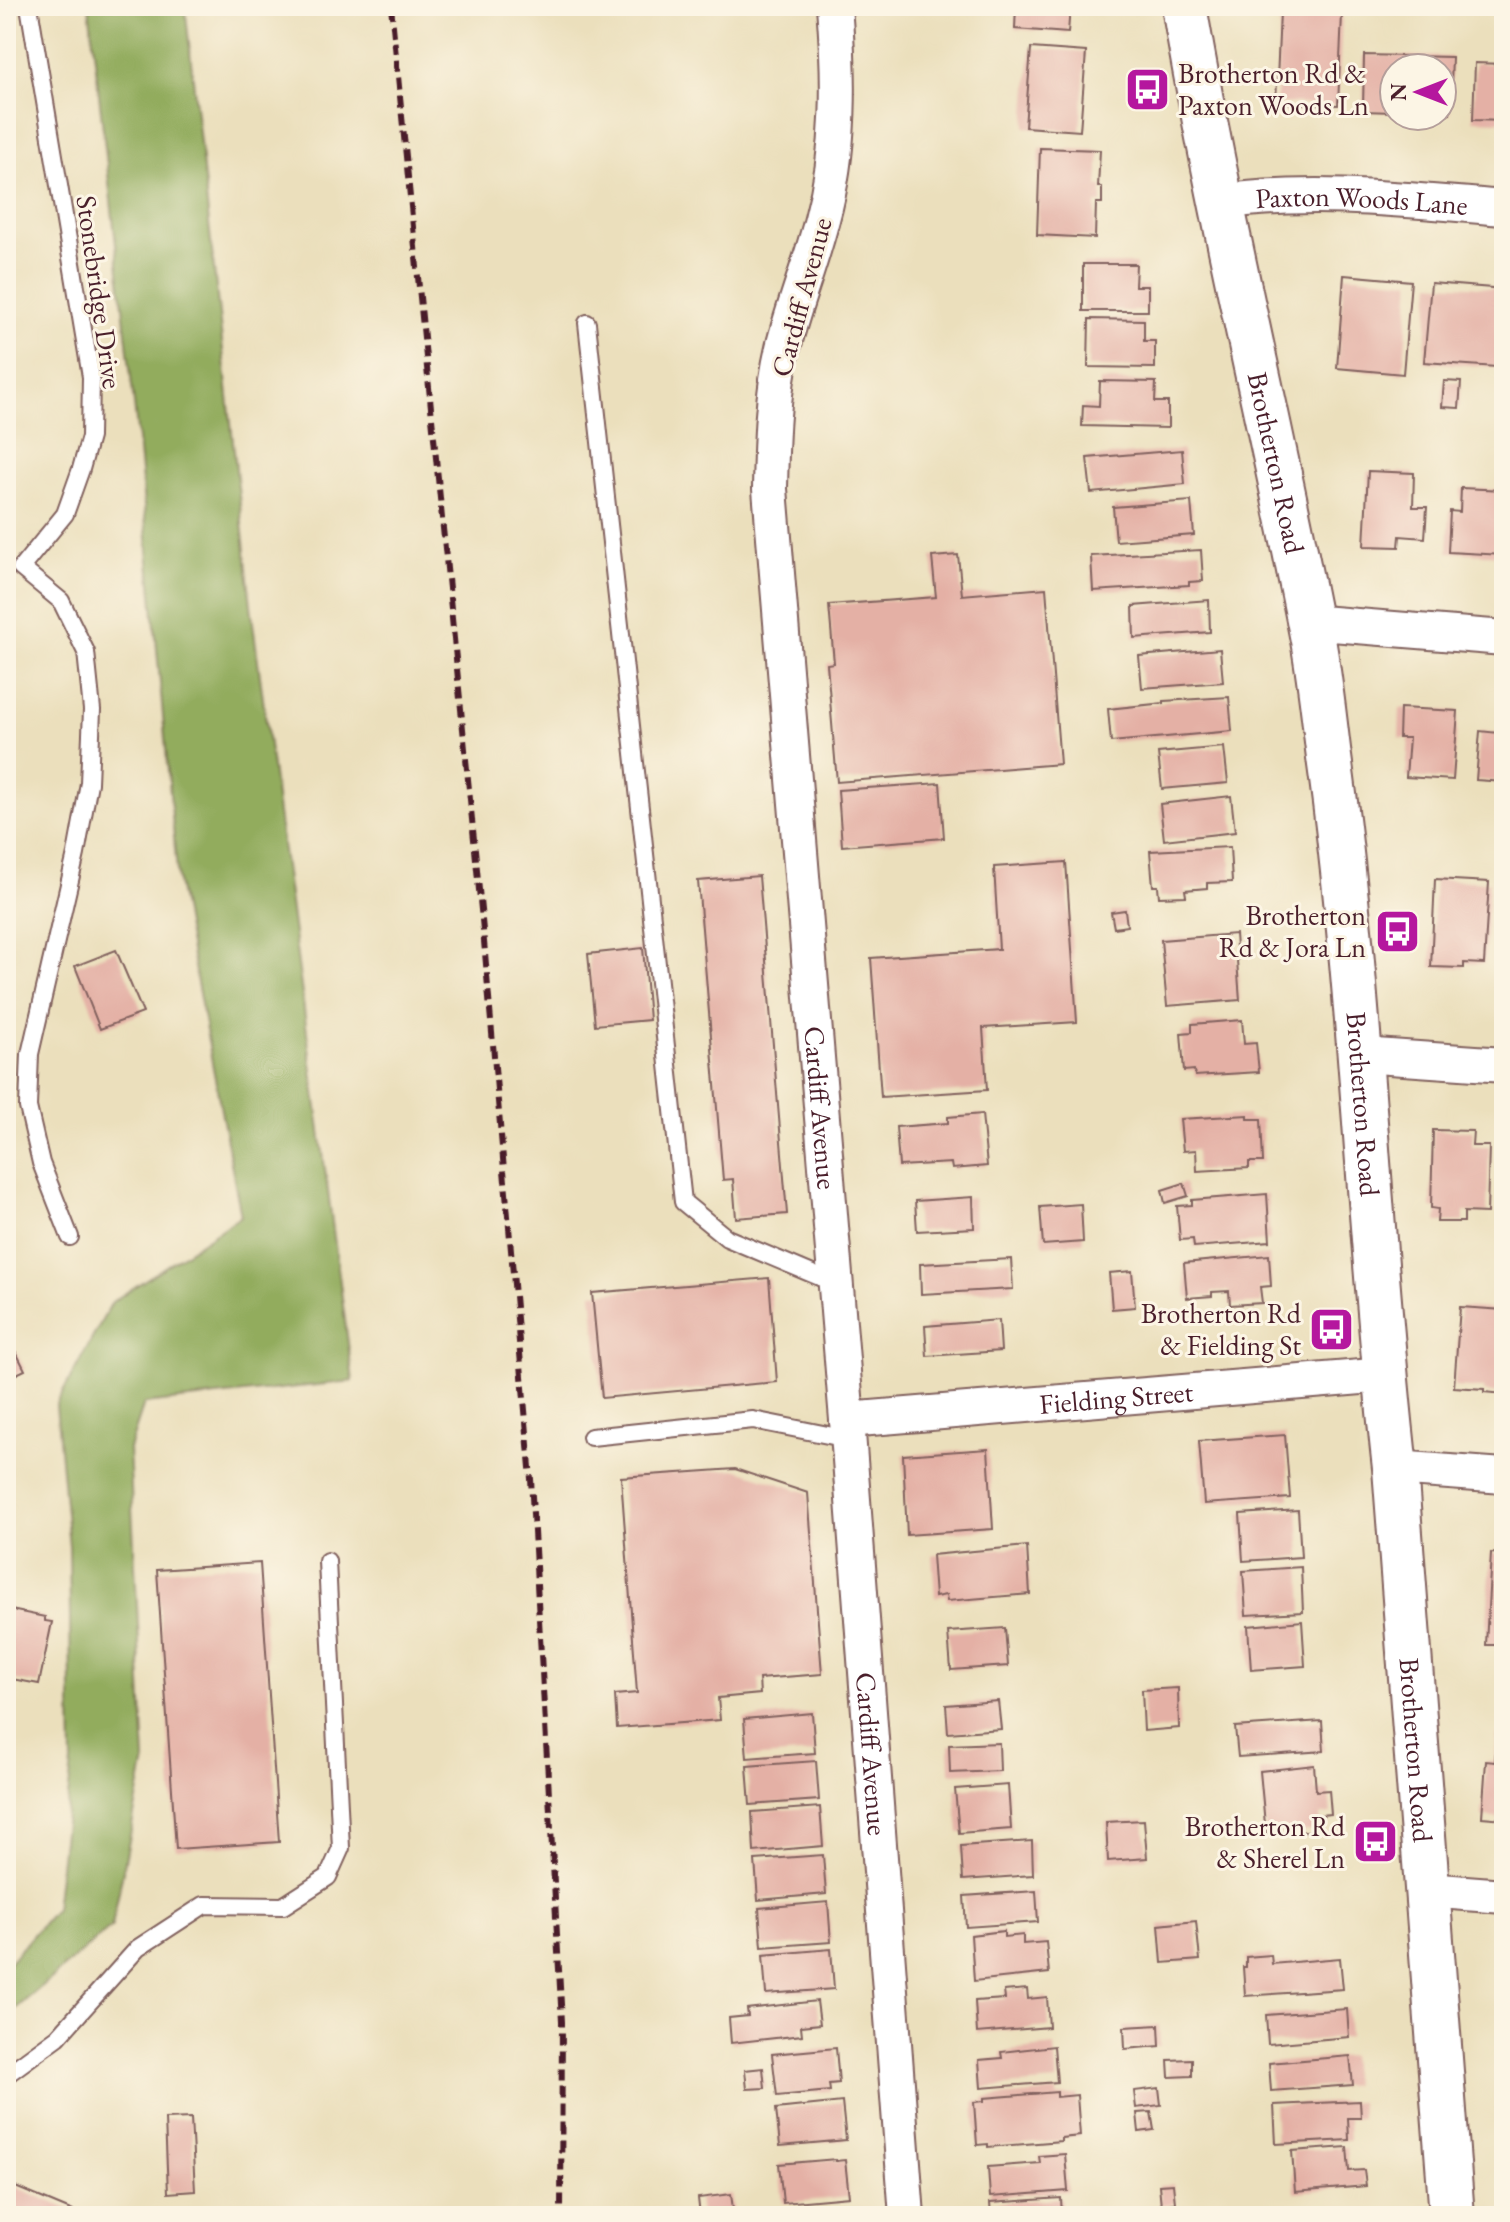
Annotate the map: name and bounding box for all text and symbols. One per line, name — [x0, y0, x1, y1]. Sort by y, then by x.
north arrow — [1378, 52, 1458, 132]
place label: Brotherton Rd & Paxton Woods Ln — [1178, 55, 1369, 123]
bus stop icon: Brotherton Rd & Paxton Woods Ln — [1123, 65, 1171, 113]
text: N — [1384, 83, 1413, 101]
street label: Paxton Woods Lane — [1254, 178, 1469, 223]
street label: Stonebridge Drive — [69, 193, 131, 391]
street label: Cardiff Avenue — [762, 213, 840, 381]
street label: Brotherton Road — [1240, 368, 1313, 558]
place label: Brotherton Rd & Jora Ln — [1219, 897, 1366, 965]
bus stop icon: Brotherton Rd & Jora Ln — [1373, 907, 1421, 955]
street label: Brotherton Road — [1338, 1010, 1389, 1198]
street label: Cardiff Avenue — [796, 1025, 846, 1191]
place label: Brotherton Rd & Fielding St — [1141, 1295, 1302, 1363]
bus stop icon: Brotherton Rd & Fielding St — [1308, 1305, 1356, 1353]
street label: Fielding Street — [1038, 1373, 1195, 1422]
street label: Brotherton Road — [1392, 1656, 1442, 1844]
street label: Cardiff Avenue — [848, 1671, 896, 1837]
place label: Brotherton Rd & Sherel Ln — [1185, 1808, 1346, 1876]
bus stop icon: Brotherton Rd & Sherel Ln — [1352, 1818, 1400, 1866]

